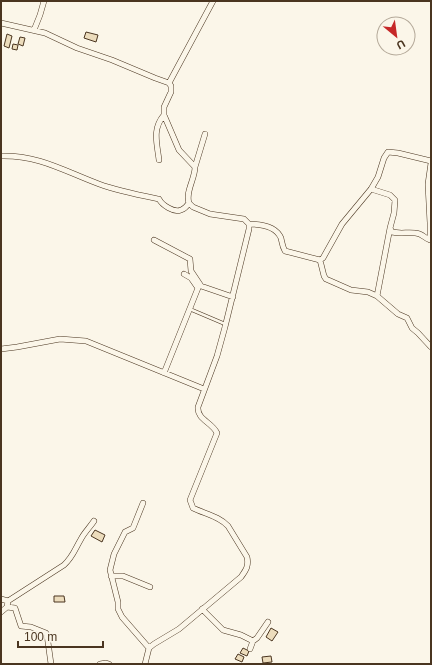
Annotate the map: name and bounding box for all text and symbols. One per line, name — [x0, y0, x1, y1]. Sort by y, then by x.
north arrow — [376, 16, 416, 56]
text: U — [394, 38, 407, 52]
scale bar — [18, 623, 103, 649]
text: 100 m — [24, 630, 57, 644]

